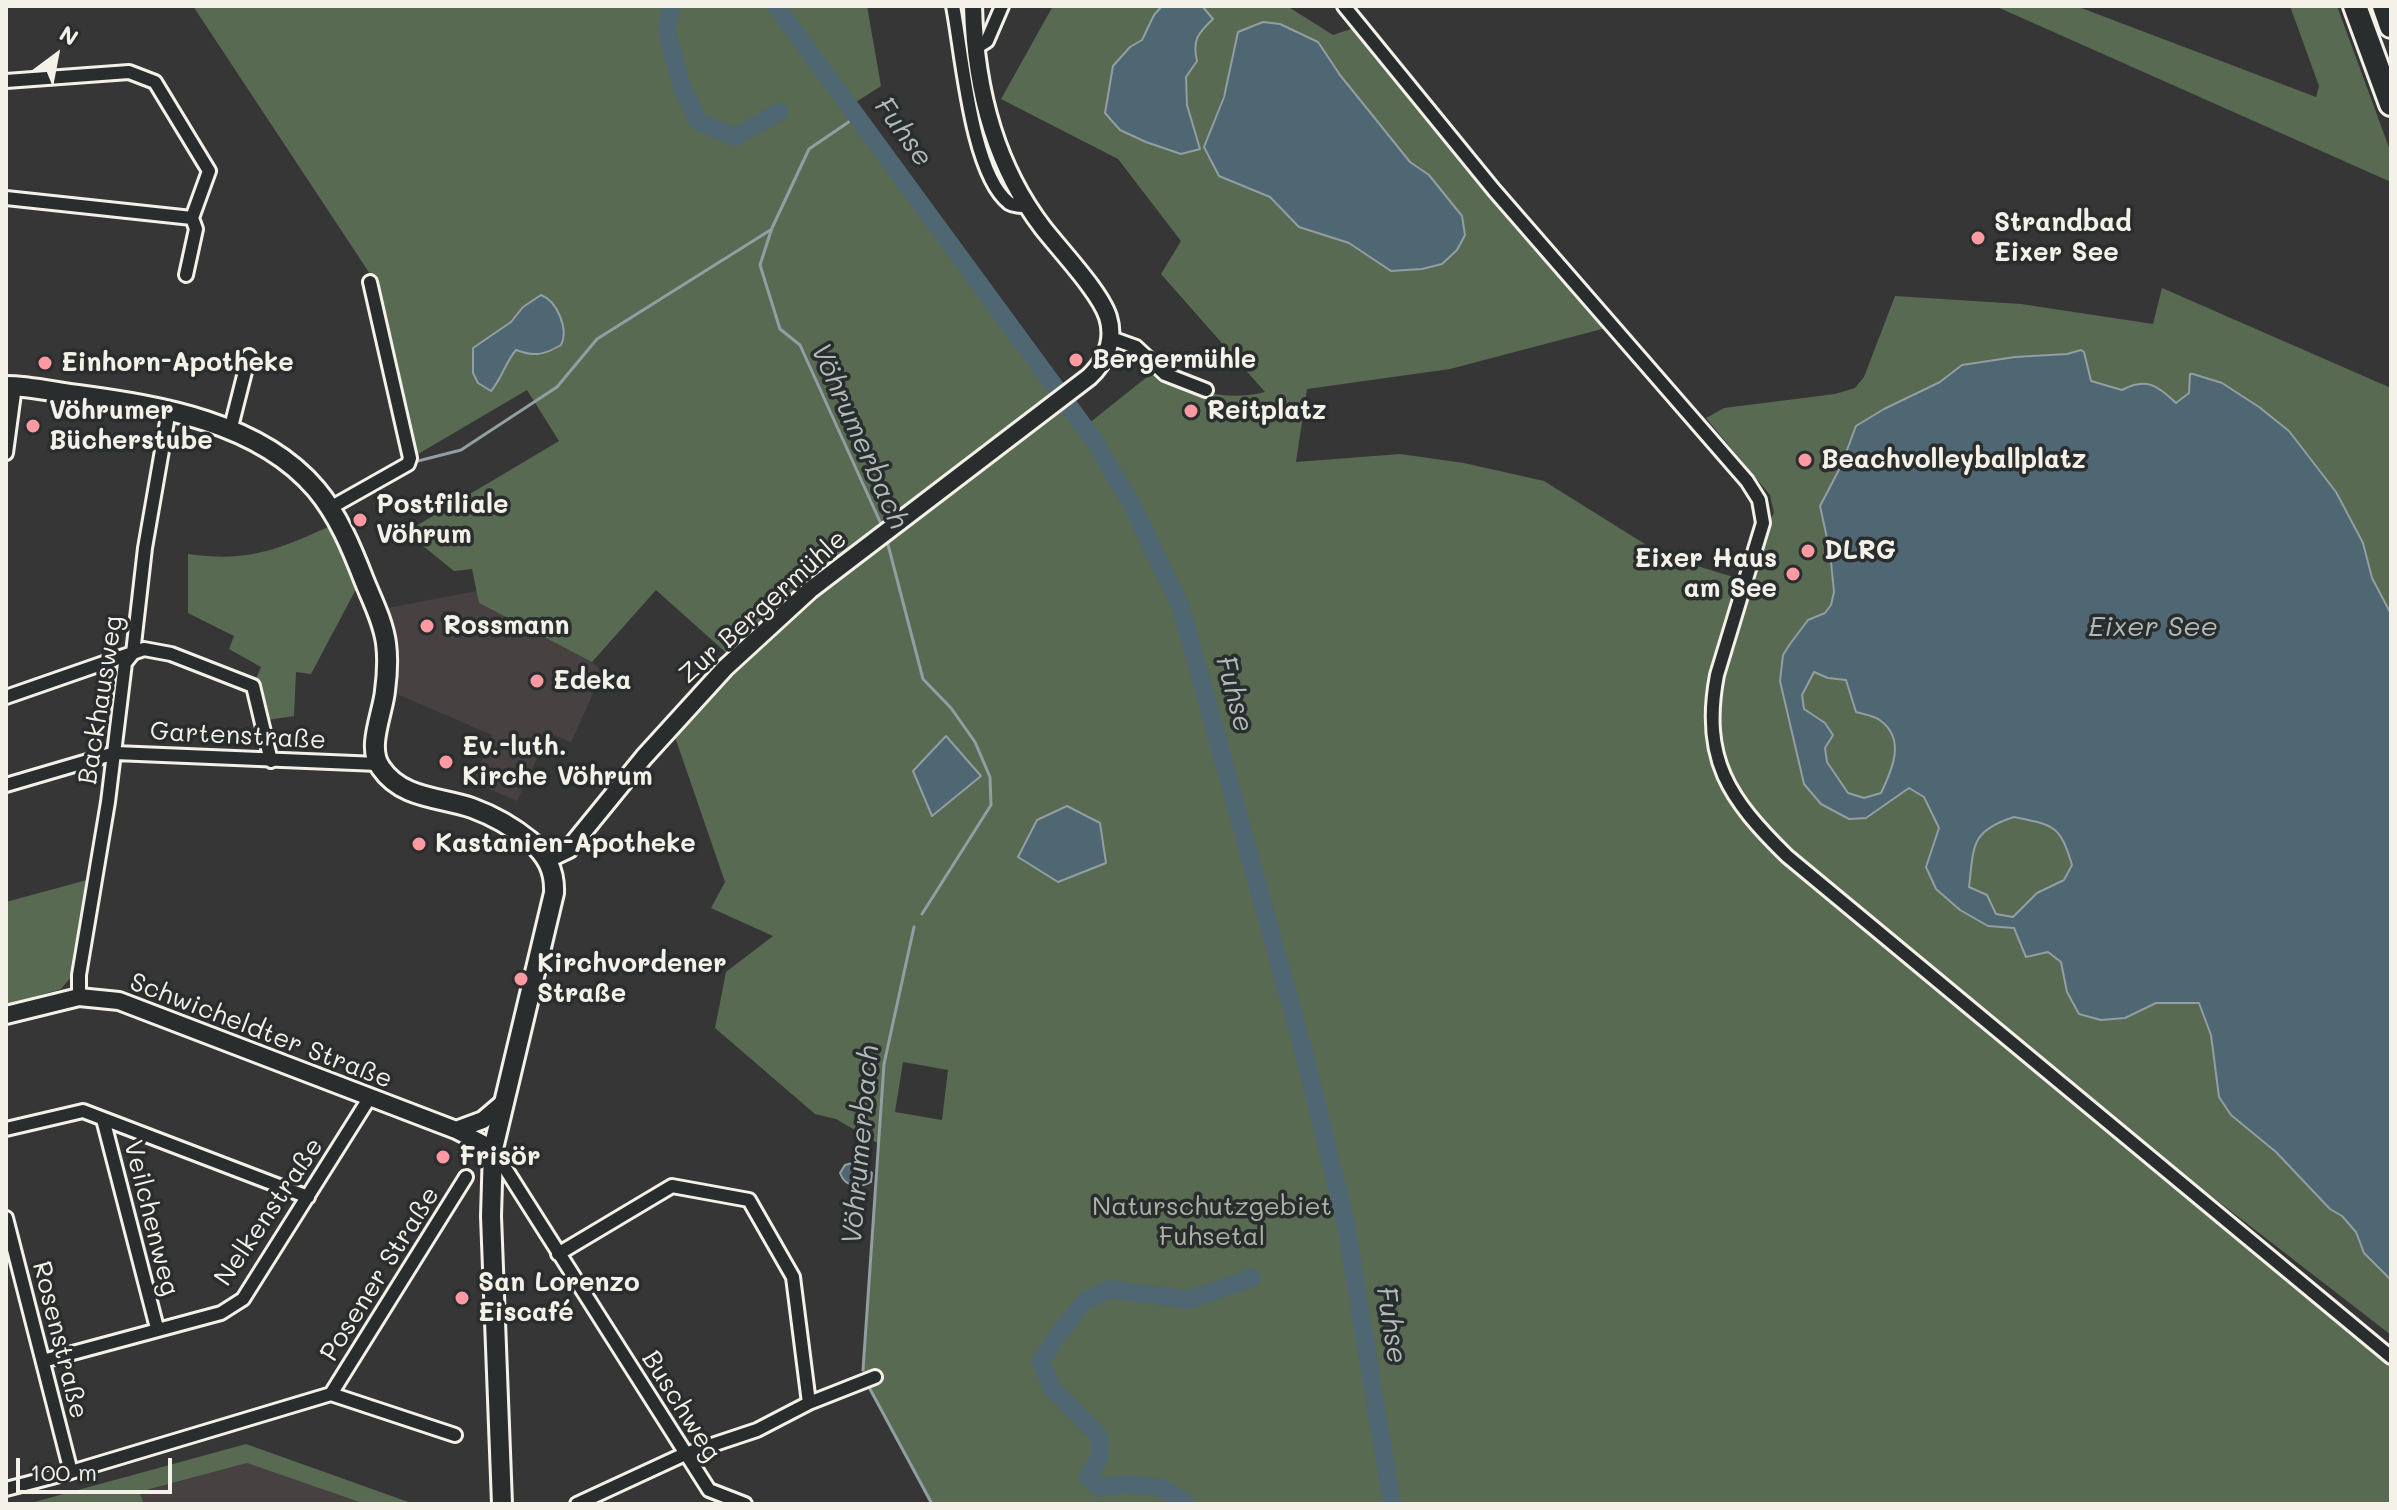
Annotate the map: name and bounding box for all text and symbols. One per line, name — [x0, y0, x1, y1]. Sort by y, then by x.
north arrow — [16, 16, 96, 96]
text: N — [54, 18, 84, 52]
water label: Fuhse — [867, 91, 939, 173]
place label: Strandbad Eixer See — [1994, 207, 2132, 268]
marker: Strandbad Eixer See — [1969, 229, 1987, 247]
water label: Vöhrumerbach — [803, 338, 915, 534]
place label: Bergermühle — [1092, 344, 1256, 376]
place label: Einhorn-Apotheke — [61, 347, 294, 379]
marker: Bergermühle — [1067, 351, 1085, 369]
marker: Einhorn-Apotheke — [36, 354, 54, 372]
place label: Vöhrumer Bücherstube — [49, 395, 213, 456]
place label: Reitplatz — [1207, 395, 1326, 427]
marker: Reitplatz — [1182, 402, 1200, 420]
marker: Vöhrumer Bücherstube — [24, 417, 42, 435]
place label: Beachvolleyballplatz — [1821, 444, 2086, 476]
marker: Beachvolleyballplatz — [1796, 451, 1814, 469]
place label: Postfiliale Vöhrum — [376, 489, 508, 550]
marker: Postfiliale Vöhrum — [351, 511, 369, 529]
street label: Zur Bergermühle — [673, 524, 853, 690]
place label: DLRG — [1824, 535, 1896, 567]
marker: DLRG — [1799, 542, 1817, 560]
place label: Eixer Haus am See — [1635, 543, 1777, 604]
marker: Eixer Haus am See — [1784, 565, 1802, 583]
place label: Rossmann — [443, 610, 569, 642]
water label: Eixer See — [2088, 610, 2218, 644]
street label: Backhausweg — [72, 613, 130, 787]
marker: Rossmann — [418, 617, 436, 635]
water label: Fuhse — [1208, 652, 1260, 736]
place label: Edeka — [553, 665, 632, 697]
marker: Edeka — [528, 672, 546, 690]
street label: Gartenstraße — [149, 716, 327, 756]
place label: Ev.-luth. Kirche Vöhrum — [462, 731, 653, 792]
marker: Ev.-luth. Kirche Vöhrum — [437, 753, 455, 771]
place label: Kastanien-Apotheke — [435, 828, 696, 860]
marker: Kastanien-Apotheke — [410, 835, 428, 853]
place label: Kirchvordener Straße — [537, 948, 726, 1010]
street label: Schwicheldter Straße — [125, 967, 397, 1095]
marker: Kirchvordener Straße — [512, 970, 530, 988]
water label: Vöhrumerbach — [836, 1044, 886, 1246]
street label: Nelkenstraße — [208, 1132, 330, 1292]
street label: Veilchenweg — [117, 1137, 185, 1299]
place label: Frisör — [459, 1141, 540, 1173]
marker: Frisör — [434, 1148, 452, 1166]
street label: Posener Straße — [314, 1181, 446, 1367]
park label: Naturschutzgebiet Fuhsetal — [1092, 1191, 1332, 1252]
street label: Rosenstraße — [25, 1258, 95, 1422]
place label: San Lorenzo Eiscafé — [478, 1267, 640, 1328]
water label: Fuhse — [1368, 1284, 1414, 1366]
marker: San Lorenzo Eiscafé — [453, 1289, 471, 1307]
street label: Buschweg — [635, 1345, 727, 1467]
scale bar — [20, 1442, 176, 1492]
text: 100 m — [30, 1456, 97, 1487]

